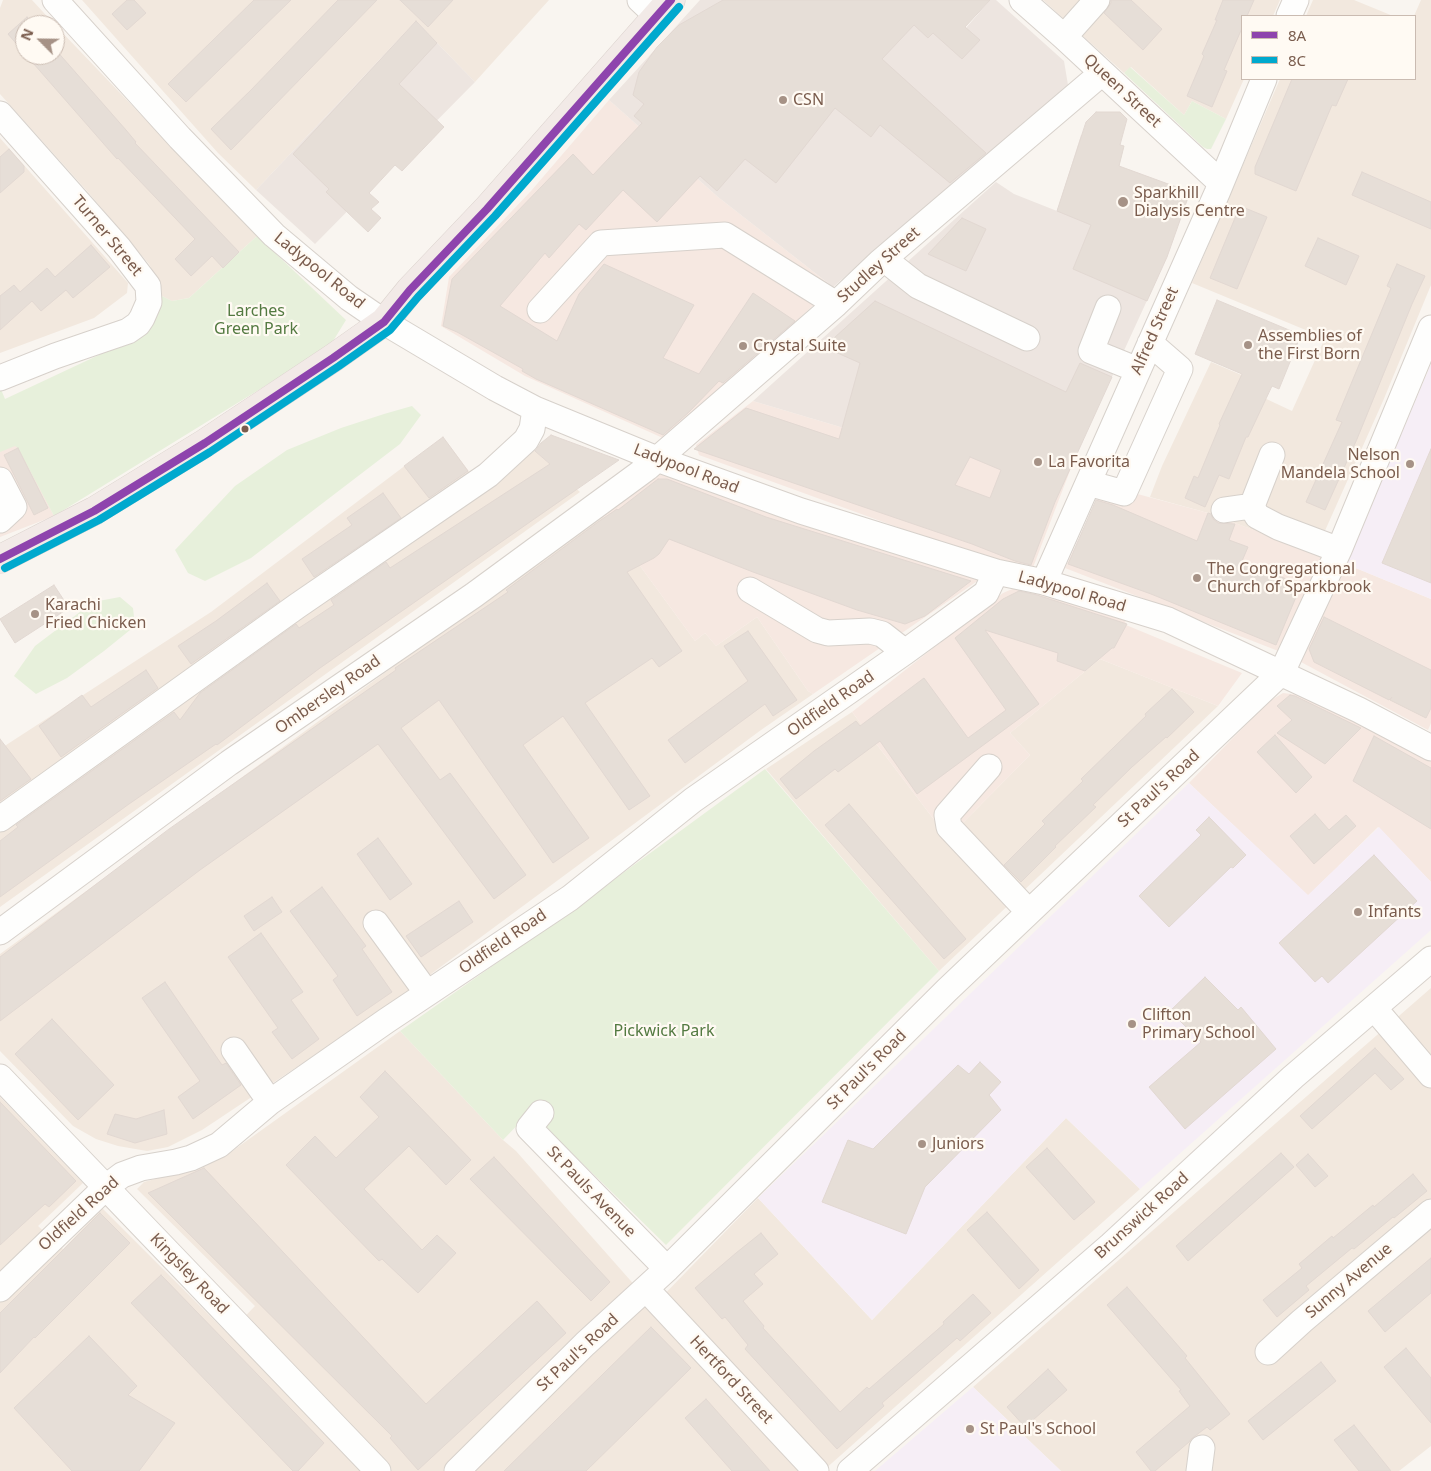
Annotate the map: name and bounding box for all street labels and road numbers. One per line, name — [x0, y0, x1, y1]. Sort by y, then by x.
street label: Queen Street — [1079, 50, 1165, 132]
street label: Turner Street — [68, 192, 146, 280]
street label: Studley Street — [834, 223, 924, 307]
street label: Ladypool Road — [270, 229, 368, 313]
street label: Alfred Street — [1127, 284, 1183, 378]
street label: Ladypool Road — [631, 440, 741, 498]
street label: Ladypool Road — [1016, 567, 1128, 617]
street label: Ombersley Road — [272, 652, 384, 738]
street label: Oldfield Road — [784, 667, 878, 741]
street label: St Paul's Road — [1114, 746, 1204, 832]
street label: Oldfield Road — [455, 906, 551, 978]
street label: St Paul's Road — [823, 1026, 911, 1114]
street label: St Pauls Avenue — [543, 1142, 639, 1242]
street label: Brunswick Road — [1091, 1169, 1193, 1263]
street label: Oldfield Road — [35, 1173, 123, 1255]
street label: Kingsley Road — [146, 1230, 232, 1318]
street label: Sunny Avenue — [1302, 1239, 1396, 1323]
street label: St Paul's Road — [533, 1310, 623, 1396]
street label: Hertford Street — [685, 1332, 777, 1428]

